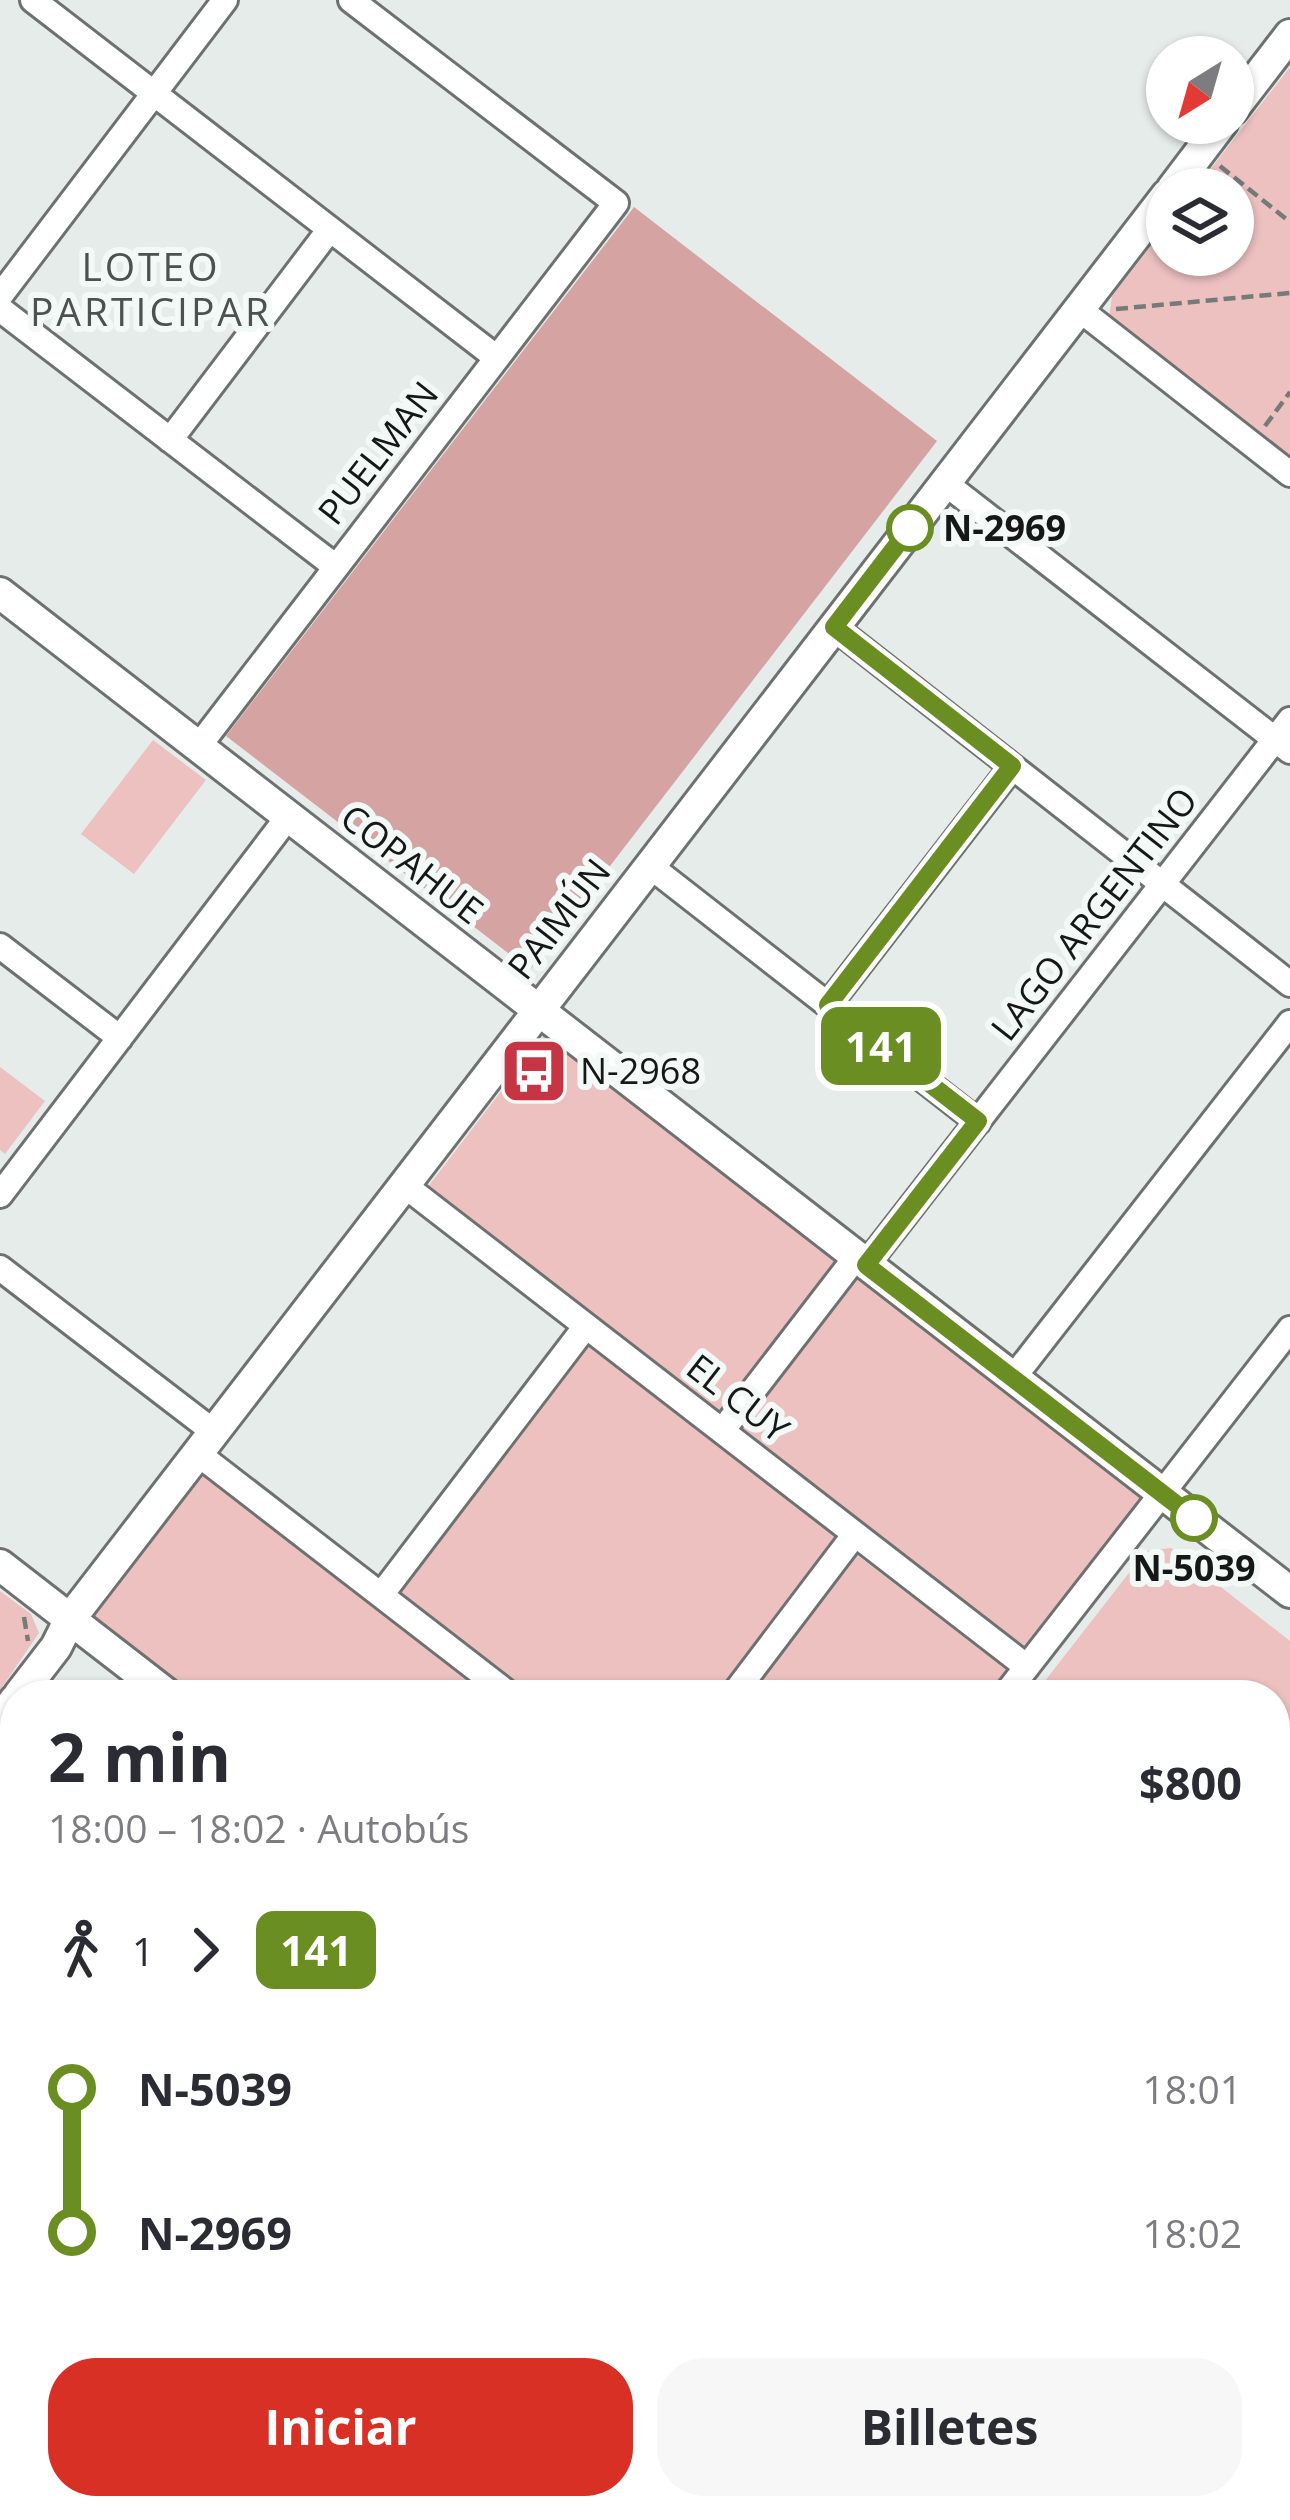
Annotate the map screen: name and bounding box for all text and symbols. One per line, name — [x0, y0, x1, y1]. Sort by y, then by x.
north arrow — [1146, 36, 1254, 144]
map controls — [1146, 36, 1254, 276]
button: layers — [1146, 168, 1254, 276]
district label: LOTEO PARTICIPAR — [30, 239, 272, 337]
street label: PUELMAN — [306, 371, 449, 534]
place label: N-2969 — [943, 503, 1066, 552]
marker: N-2969 — [888, 506, 932, 550]
street label: LAGO ARGENTINO — [979, 777, 1208, 1050]
street label: COPAHUE — [331, 793, 494, 935]
street label: PAIMÚN — [496, 848, 621, 989]
line badge: 141 — [812, 1007, 950, 1085]
text: 141 — [845, 1017, 917, 1074]
bus stop icon: N-2968 — [499, 1036, 569, 1106]
place label: N-2968 — [580, 1046, 701, 1095]
street label: EL CUY — [677, 1342, 800, 1454]
marker: N-5039 — [1172, 1496, 1216, 1540]
place label: N-5039 — [1132, 1543, 1256, 1592]
text: 2 min — [48, 1711, 231, 1801]
text: $800 — [1139, 1752, 1242, 1813]
text: 18:00 – 18:02 · Autobús — [48, 1801, 469, 1854]
icon: walk — [48, 1917, 114, 1983]
icon: forward — [172, 1917, 238, 1983]
text: 141 — [280, 1921, 352, 1978]
text: 1 — [132, 1924, 154, 1977]
text: N-5039 — [138, 2058, 292, 2119]
text: 18:01 — [1143, 2062, 1242, 2115]
text: N-2969 — [138, 2202, 292, 2263]
text: 18:02 — [1143, 2206, 1242, 2259]
button: Iniciar — [48, 2358, 633, 2496]
button: Billetes — [657, 2358, 1242, 2496]

